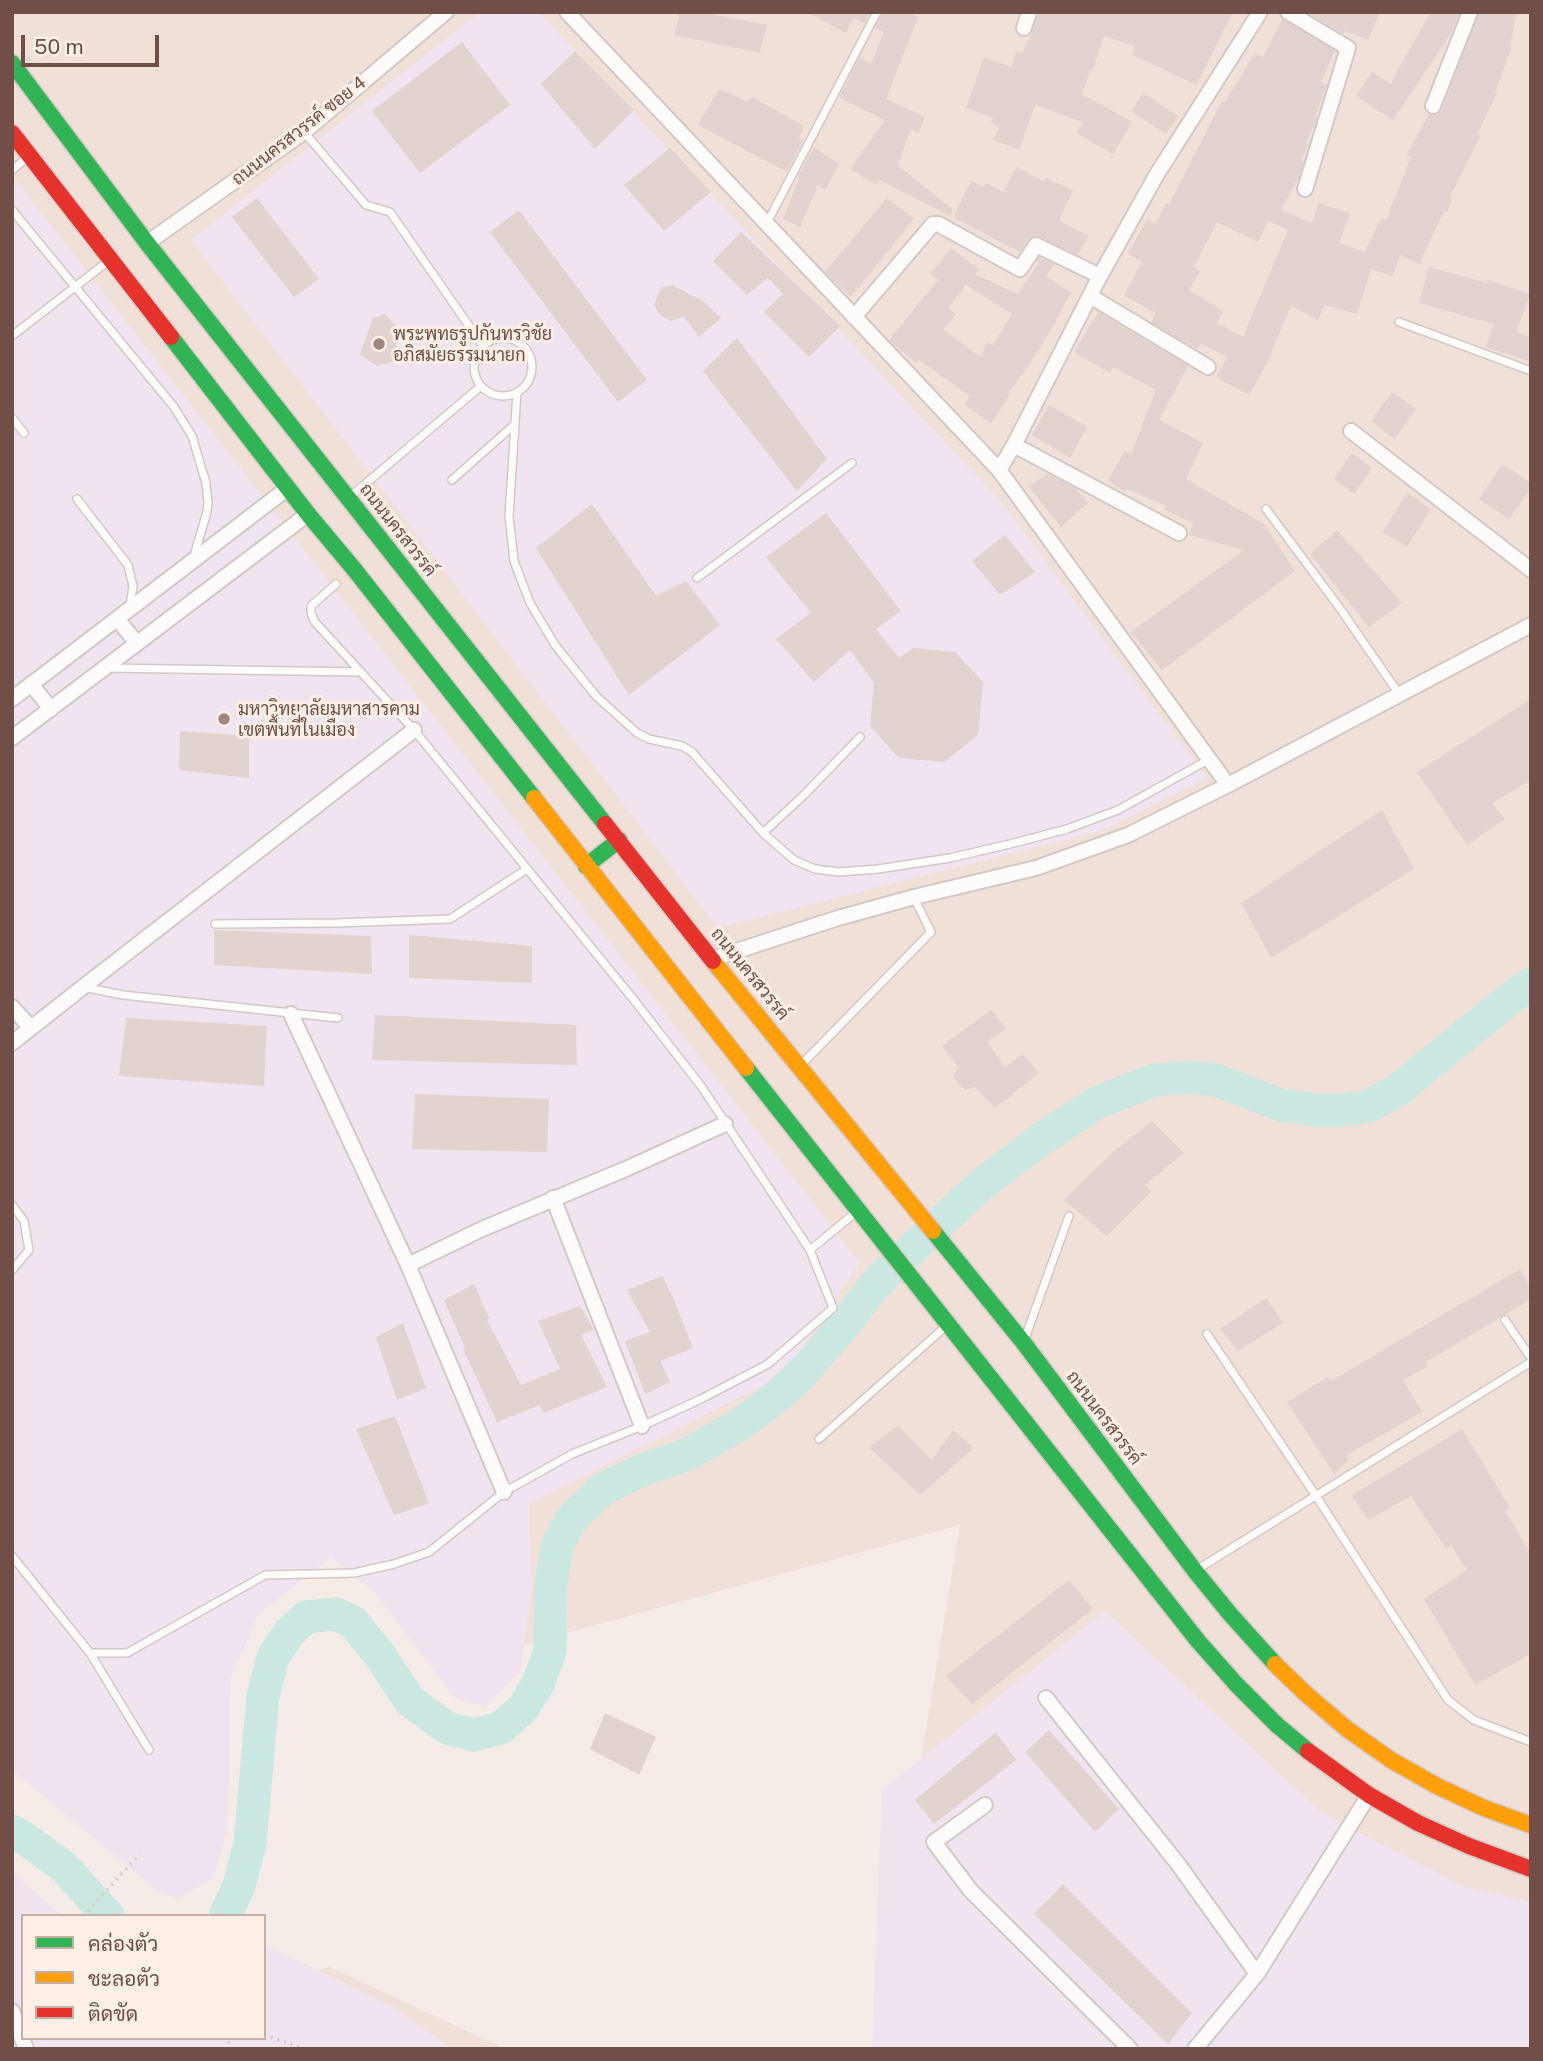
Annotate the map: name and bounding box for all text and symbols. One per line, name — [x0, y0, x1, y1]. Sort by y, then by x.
scale bar — [24, 21, 163, 65]
text: 50 m — [34, 34, 84, 59]
street label: ถนนนครสวรรค์ ซอย 4 — [228, 72, 370, 190]
place label: พระพุทธรูปกันทรวิชัย อภิสมัยธรรมนายก — [393, 323, 552, 366]
marker: พระพุทธรูปกันทรวิชัย อภิสมัยธรรมนายก — [371, 336, 387, 352]
street label: ถนนนครสวรรค์ — [355, 479, 441, 581]
place label: มหาวิทยาลัยมหาสารคาม เขตพื้นที่ในเมือง — [238, 698, 420, 740]
marker: มหาวิทยาลัยมหาสารคาม เขตพื้นที่ในเมือง — [216, 711, 232, 727]
street label: ถนนนครสวรรค์ — [706, 924, 794, 1024]
street label: ถนนนครสวรรค์ — [1062, 1367, 1146, 1469]
legend — [21, 1914, 266, 2040]
text: คล่องตัว — [88, 1931, 158, 1956]
text: ชะลอตัว — [88, 1966, 160, 1991]
text: ติดขัด — [88, 2001, 138, 2026]

